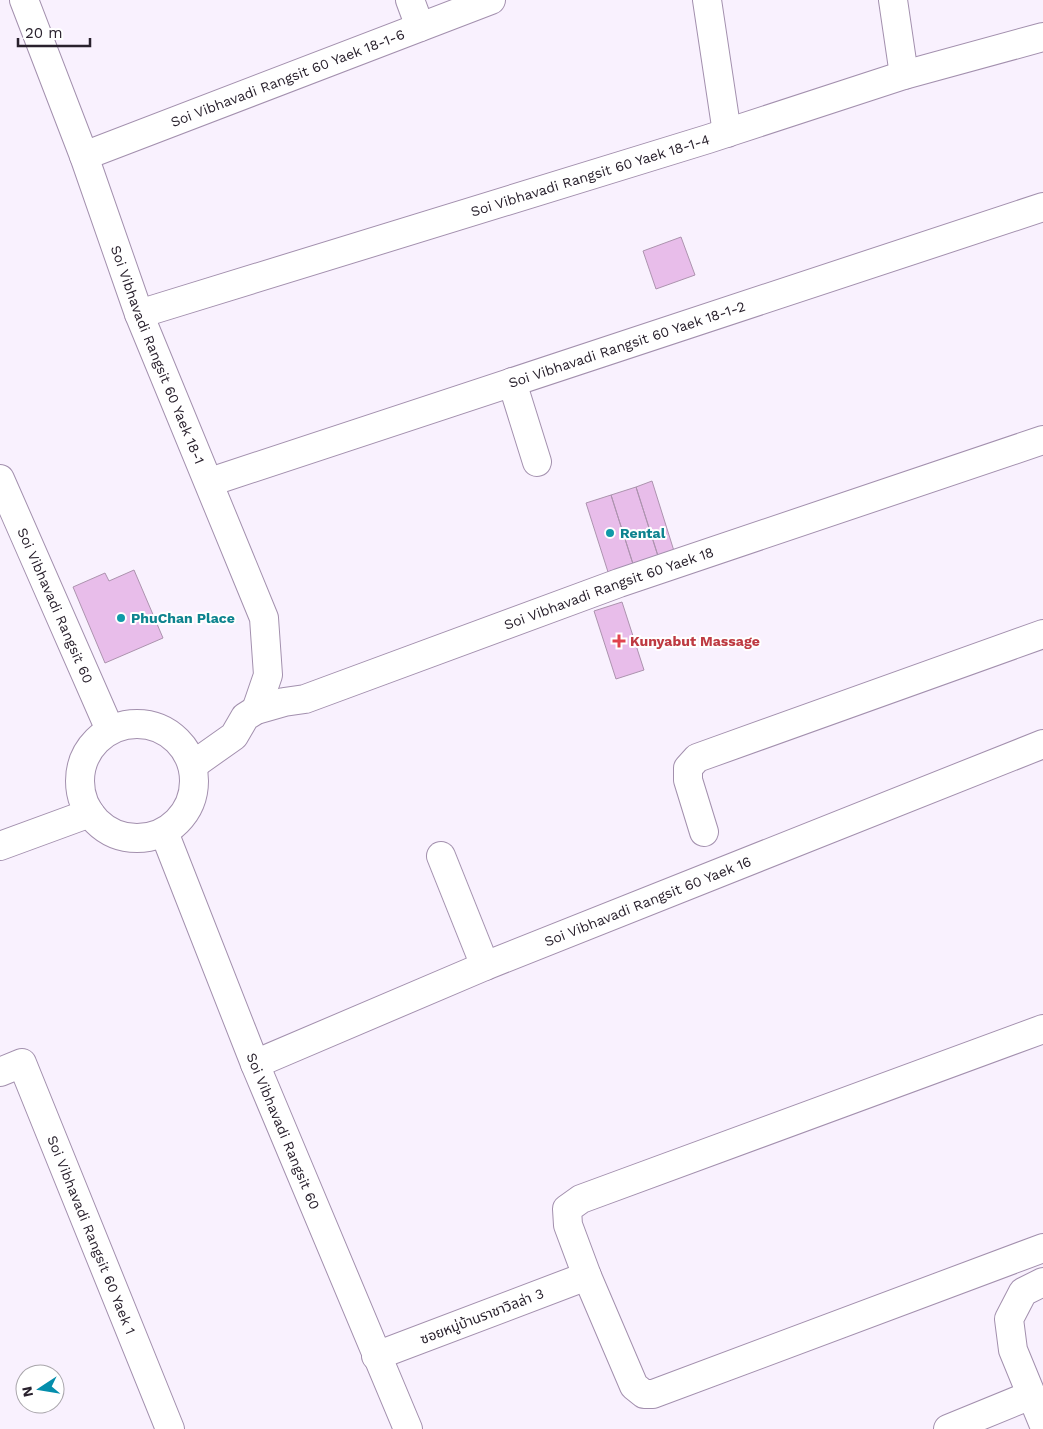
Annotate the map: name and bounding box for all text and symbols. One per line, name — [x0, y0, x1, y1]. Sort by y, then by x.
scale bar — [18, 15, 90, 47]
text: 20 m — [25, 24, 63, 42]
street label: Soi Vibhavadi Rangsit 60 Yaek 18-1-6 — [168, 26, 407, 130]
street label: Soi Vibhavadi Rangsit 60 Yaek 18-1-4 — [469, 131, 712, 220]
street label: Soi Vibhavadi Rangsit 60 Yaek 18-1 — [108, 243, 208, 466]
street label: Soi Vibhavadi Rangsit 60 Yaek 18-1-2 — [507, 298, 747, 391]
street label: Soi Vibhavadi Rangsit 60 — [14, 525, 96, 686]
place label: Rental — [620, 525, 666, 541]
marker: Rental — [604, 527, 616, 539]
street label: Soi Vibhavadi Rangsit 60 Yaek 18 — [502, 544, 716, 633]
place label: PhuChan Place — [131, 610, 235, 626]
marker: PhuChan Place — [115, 612, 127, 624]
place label: Kunyabut Massage — [630, 633, 760, 649]
marker: Kunyabut Massage — [612, 634, 626, 648]
street label: Soi Vibhavadi Rangsit 60 Yaek 16 — [542, 853, 753, 950]
street label: Soi Vibhavadi Rangsit 60 — [243, 1051, 323, 1212]
street label: Soi Vibhavadi Rangsit 60 Yaek 1 — [44, 1133, 139, 1336]
street label: ซอยหมู่บ้านราชาวิลล่า 3 — [418, 1285, 546, 1348]
north arrow — [15, 1364, 65, 1414]
text: N — [18, 1385, 36, 1398]

